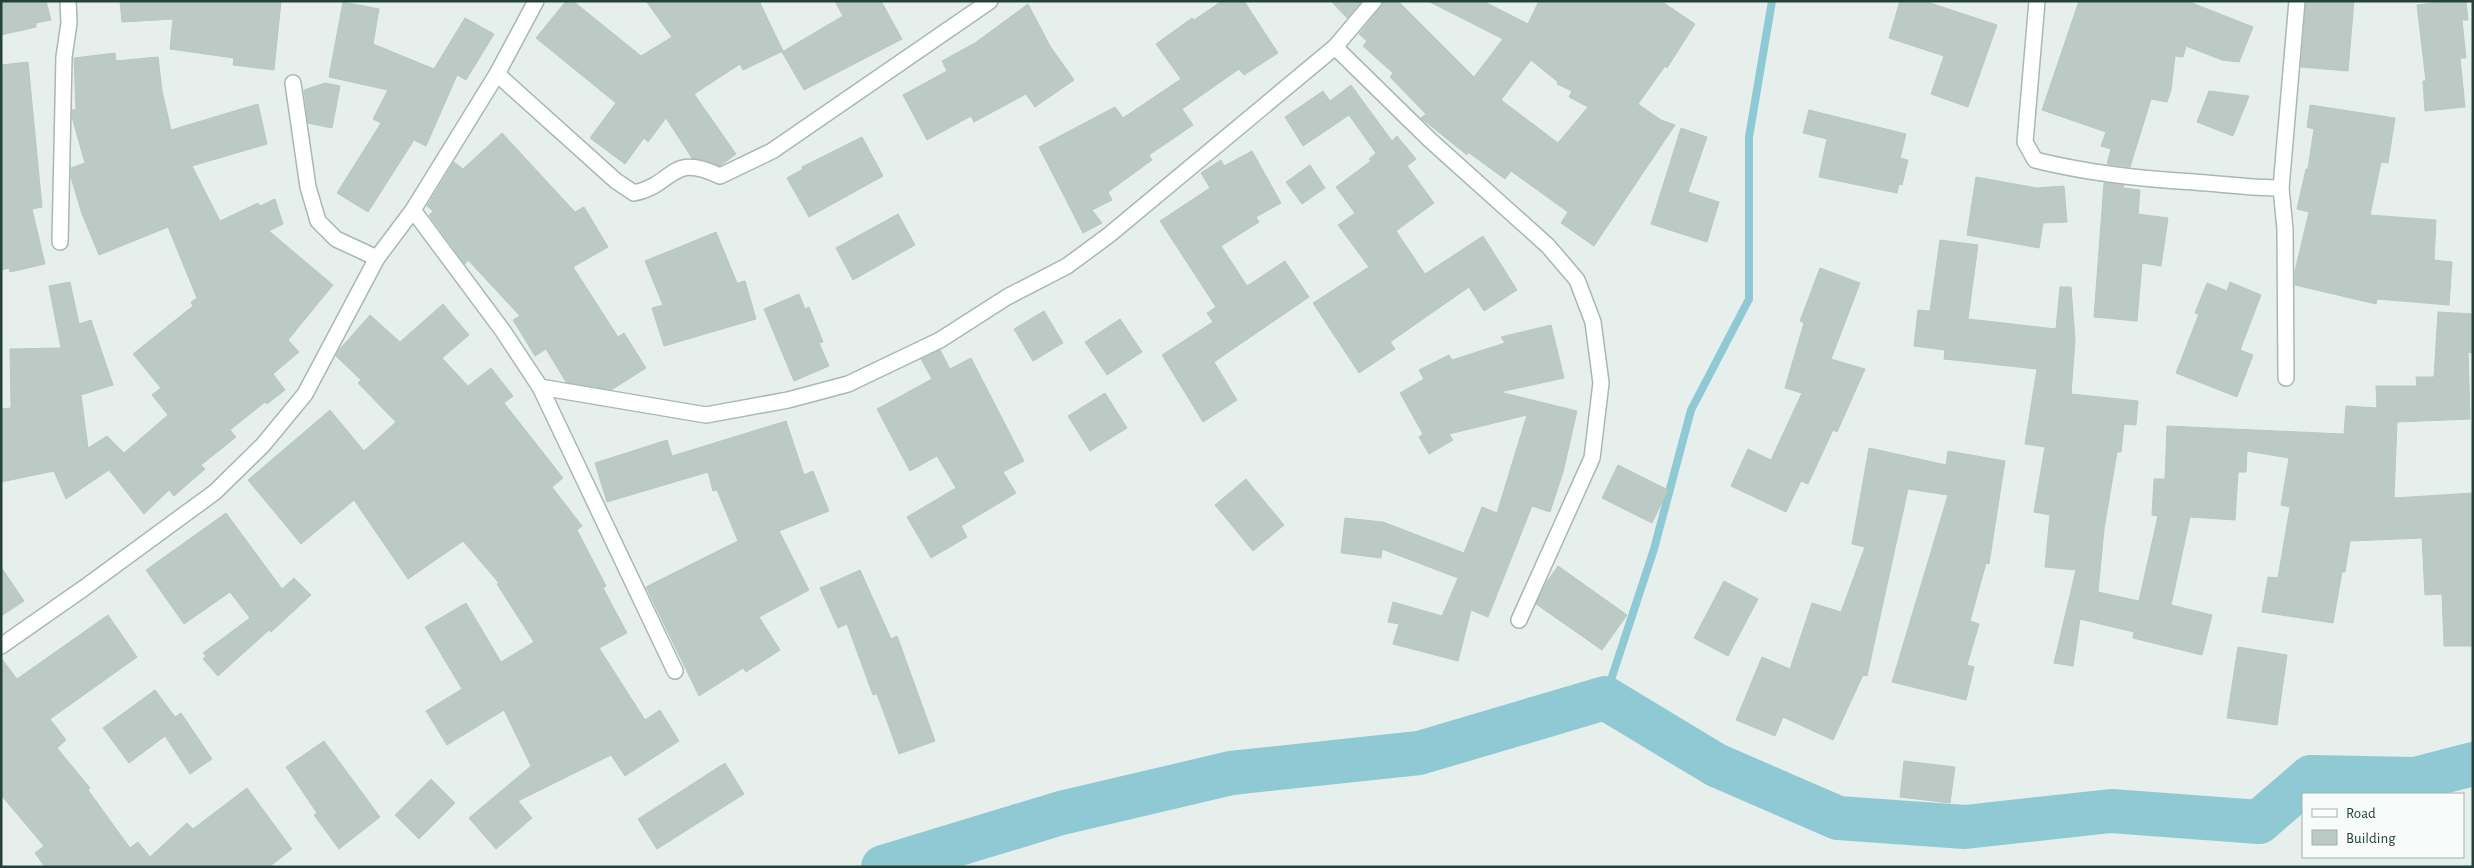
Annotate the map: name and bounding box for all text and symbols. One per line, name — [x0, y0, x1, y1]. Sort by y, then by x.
legend — [2302, 793, 2464, 858]
text: Road — [2346, 806, 2376, 821]
text: Building — [2346, 831, 2396, 846]

